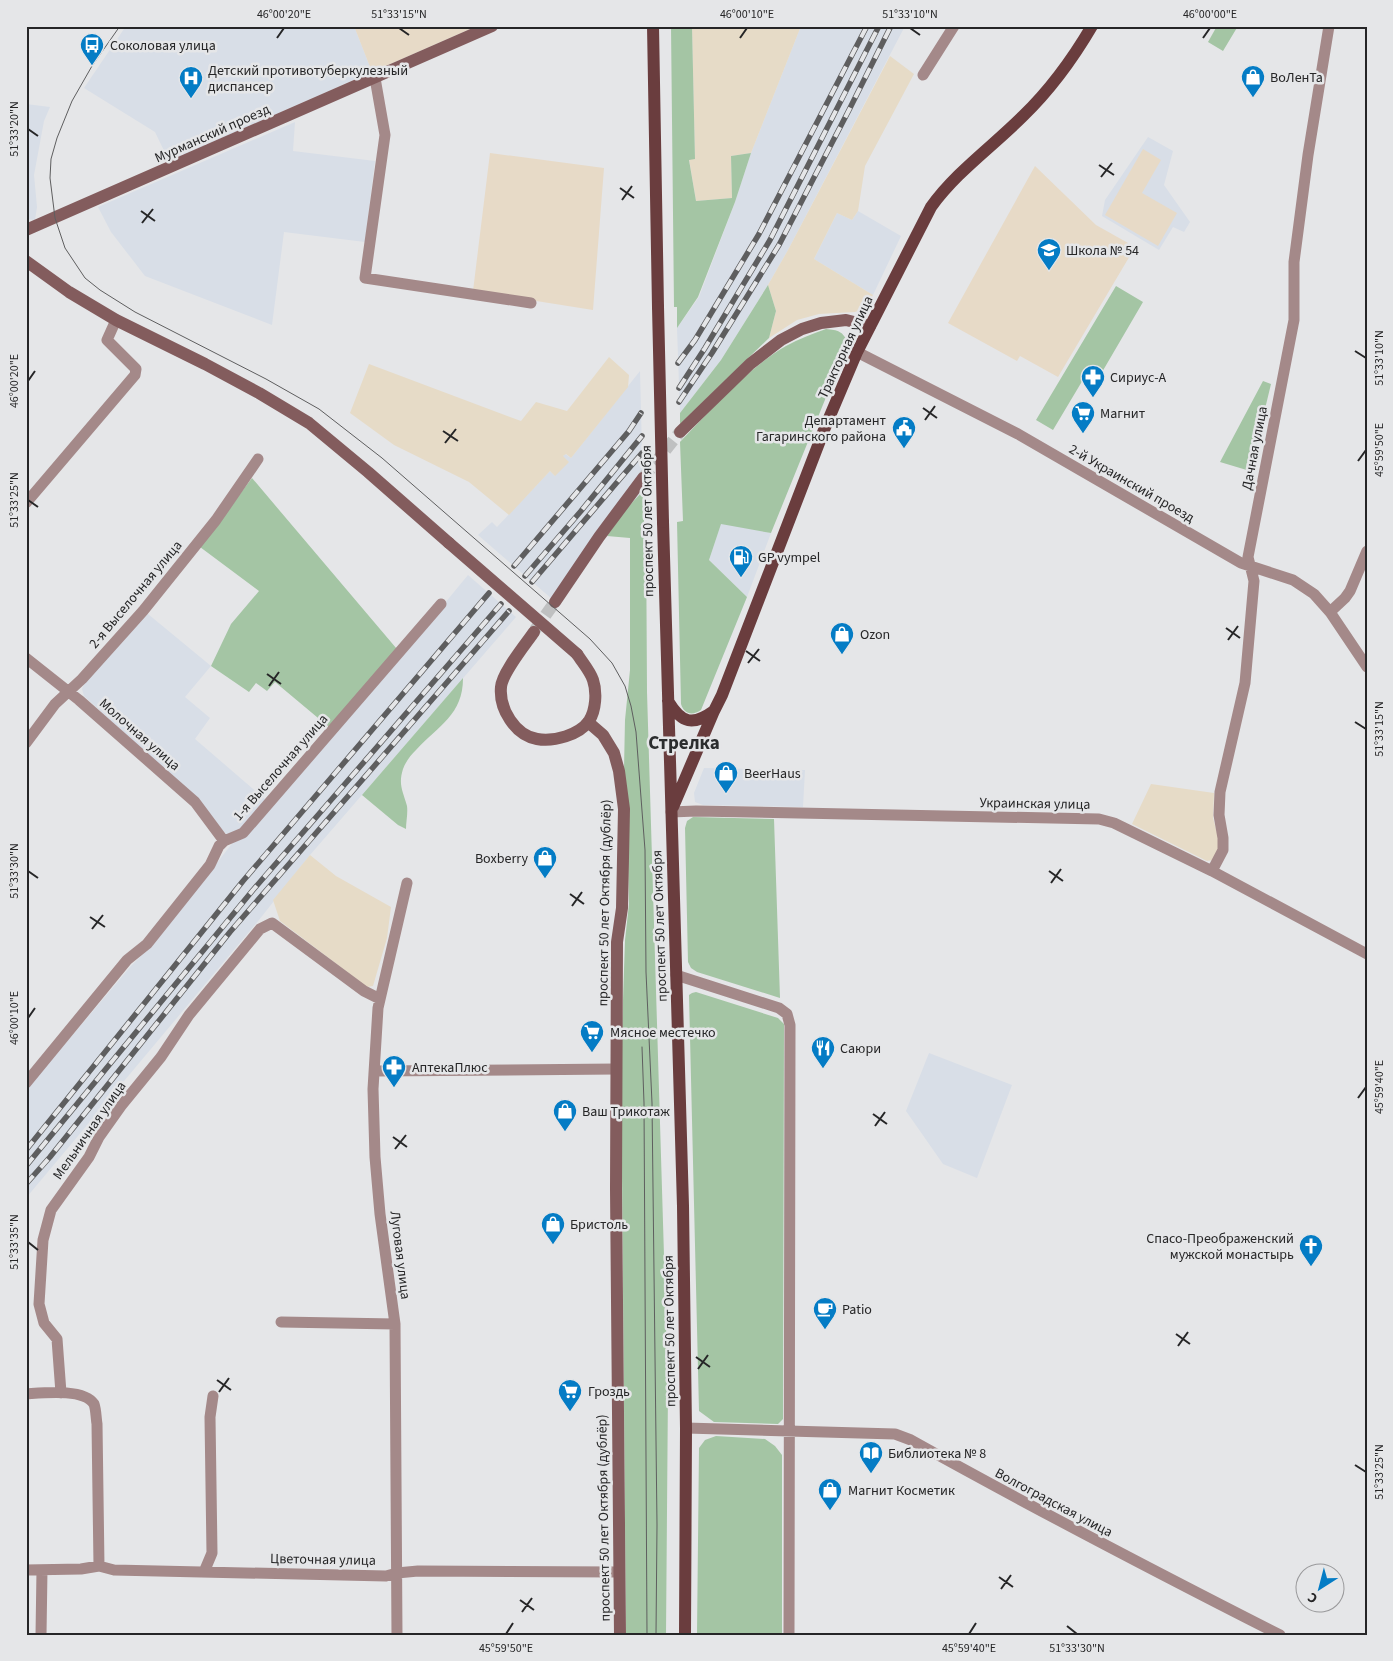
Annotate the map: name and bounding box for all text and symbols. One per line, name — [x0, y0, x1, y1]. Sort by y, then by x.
text: 46°00'20"E — [257, 6, 311, 23]
text: 51°33'15"N — [371, 6, 427, 23]
text: 46°00'10"E — [720, 6, 774, 23]
text: 51°33'10"N — [882, 6, 938, 23]
text: 46°00'00"E — [1183, 6, 1237, 23]
bus stop icon: Соколовая улица — [79, 32, 105, 66]
place label: Соколовая улица — [110, 36, 216, 56]
place label: Детский противотуберкулезный диспансер — [208, 61, 408, 97]
shop icon: ВоЛенТа — [1240, 64, 1266, 98]
hospital icon: Детский противотуберкулезный диспансер — [178, 65, 204, 99]
place label: ВоЛенТа — [1270, 68, 1323, 88]
street label: Мурманский проезд — [152, 99, 274, 168]
text: 51°33'20"N — [6, 101, 23, 157]
school or university icon: Школа № 54 — [1036, 237, 1062, 271]
place label: Школа № 54 — [1066, 241, 1139, 261]
street label: Тракторная улица — [813, 293, 879, 402]
text: 51°33'10"N — [1371, 330, 1388, 386]
text: 46°00'20"E — [6, 354, 23, 408]
pharmacy icon: Сириус-А — [1080, 364, 1106, 398]
place label: Сириус-А — [1110, 368, 1167, 388]
supermarket icon: Магнит — [1070, 400, 1096, 434]
place label: Магнит — [1100, 404, 1146, 424]
street label: Дачная улица — [1237, 405, 1273, 492]
place label: Департамент Гагаринского района — [756, 411, 887, 447]
public building icon: Департамент Гагаринского района — [891, 415, 917, 449]
text: 45°59'50"E — [1371, 423, 1388, 477]
street label: 2-й Украинский проезд — [1065, 440, 1198, 528]
street label: проспект 50 лет Октября — [637, 445, 659, 597]
text: 51°33'25"N — [6, 472, 23, 528]
street label: 2-я Выселочная улица — [84, 536, 187, 653]
fuel station icon: GP vympel — [728, 544, 754, 578]
place label: GP vympel — [758, 548, 821, 568]
shop icon: Ozon — [829, 621, 855, 655]
place label: Ozon — [860, 625, 890, 645]
street label: Молочная улица — [94, 694, 184, 776]
text: 51°33'15"N — [1371, 701, 1388, 757]
street label: 1-я Выселочная улица — [229, 710, 333, 825]
district label: Стрелка — [648, 730, 720, 757]
shop icon: BeerHaus — [713, 760, 739, 794]
place label: BeerHaus — [744, 764, 801, 784]
street label: Украинская улица — [979, 793, 1091, 815]
street label: проспект 50 лет Октября (дублёр) — [593, 799, 617, 1007]
text: 51°33'30"N — [6, 843, 23, 899]
shop icon: Boxberry — [532, 845, 558, 879]
place label: Boxberry — [475, 849, 528, 869]
street label: проспект 50 лет Октября — [647, 850, 673, 1002]
text: 46°00'10"E — [6, 991, 23, 1045]
supermarket icon: Мясное местечко — [579, 1019, 605, 1053]
place label: Мясное местечко — [610, 1023, 716, 1043]
restaurant icon: Саюри — [810, 1035, 836, 1069]
place label: Саюри — [840, 1039, 881, 1059]
pharmacy icon: АптекаПлюс — [381, 1054, 407, 1088]
place label: АптекаПлюс — [412, 1058, 488, 1078]
text: 45°59'40"E — [1371, 1060, 1388, 1114]
street label: Мельничная улица — [48, 1077, 131, 1184]
shop icon: Ваш Трикотаж — [552, 1098, 578, 1132]
place label: Ваш Трикотаж — [582, 1102, 670, 1122]
street label: Луговая улица — [385, 1210, 415, 1301]
shop icon: Бристоль — [540, 1211, 566, 1245]
text: 51°33'35"N — [6, 1214, 23, 1270]
place label: Бристоль — [570, 1215, 628, 1235]
place label: Спасо-Преображенский мужской монастырь — [1146, 1229, 1294, 1265]
church icon: Спасо-Преображенский мужской монастырь — [1298, 1233, 1324, 1267]
street label: проспект 50 лет Октября — [659, 1255, 681, 1407]
cafe icon: Patio — [812, 1296, 838, 1330]
place label: Patio — [842, 1300, 872, 1320]
supermarket icon: Гроздь — [557, 1378, 583, 1412]
place label: Гроздь — [588, 1382, 630, 1402]
street label: проспект 50 лет Октября (дублёр) — [592, 1414, 616, 1622]
library icon: Библиотека № 8 — [858, 1440, 884, 1474]
place label: Библиотека № 8 — [888, 1444, 986, 1464]
text: 51°33'25"N — [1371, 1444, 1388, 1500]
street label: Волгоградская улица — [991, 1463, 1116, 1542]
shop icon: Магнит Косметик — [817, 1477, 843, 1511]
place label: Магнит Косметик — [848, 1481, 955, 1501]
street label: Цветочная улица — [270, 1549, 376, 1571]
north arrow — [1296, 1564, 1346, 1614]
text: С — [1304, 1587, 1322, 1608]
text: 45°59'50"E — [479, 1640, 533, 1657]
text: 45°59'40"E — [942, 1640, 996, 1657]
text: 51°33'30"N — [1049, 1640, 1105, 1657]

